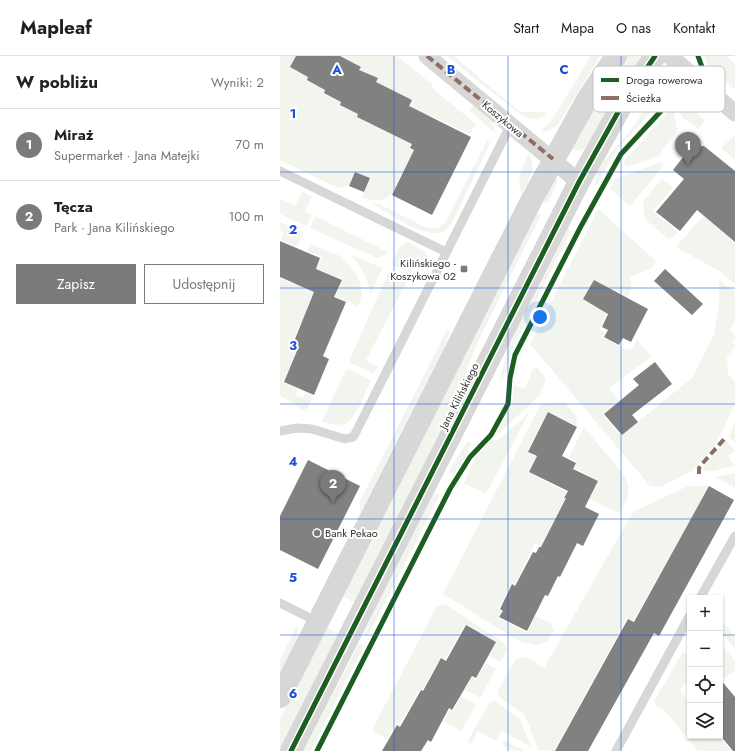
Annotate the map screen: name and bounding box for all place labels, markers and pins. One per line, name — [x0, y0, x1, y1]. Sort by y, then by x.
pin: 1 — [675, 132, 701, 165]
place label: Kilińskiego - Koszykowa 02 — [390, 255, 457, 284]
marker: Kilińskiego - Koszykowa 02 — [459, 264, 469, 274]
pin: 2 — [320, 470, 346, 503]
place label: Bank Pekao — [325, 525, 378, 541]
marker: Bank Pekao — [312, 528, 322, 538]

